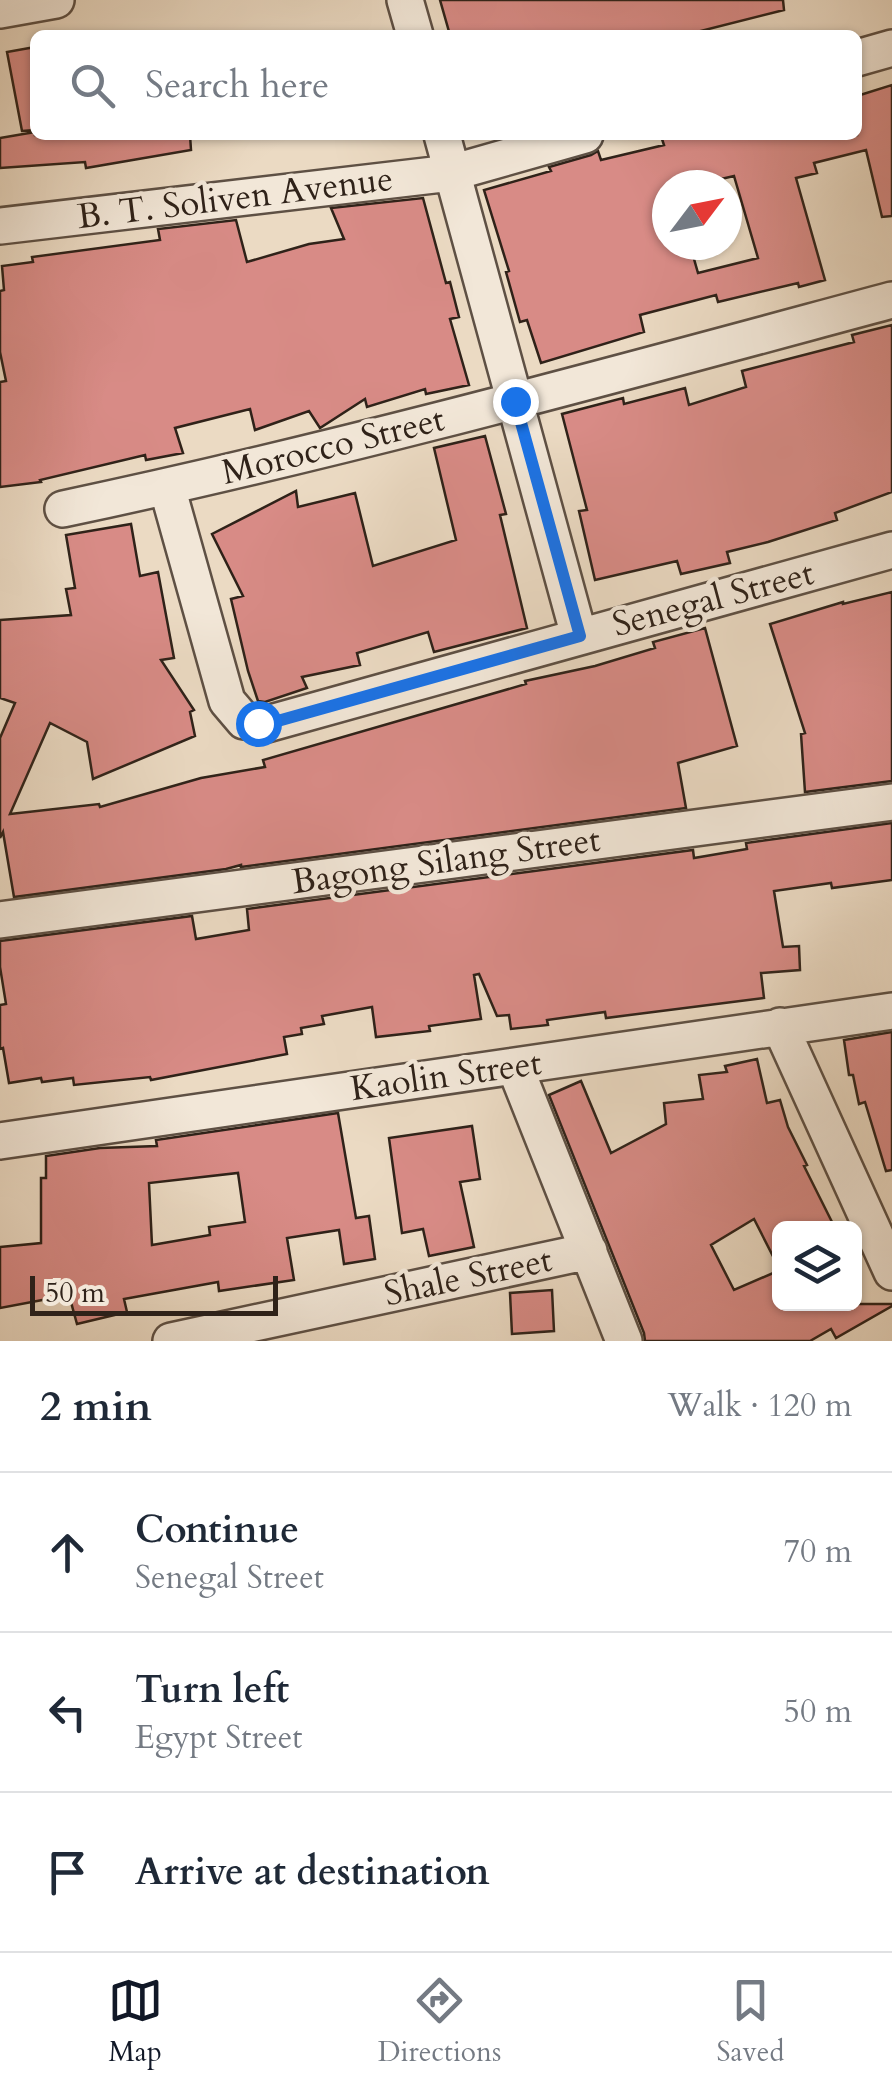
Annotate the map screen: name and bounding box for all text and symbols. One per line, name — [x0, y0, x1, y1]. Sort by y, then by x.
search box — [30, 30, 862, 140]
icon: search — [65, 58, 120, 113]
text: Search here — [145, 59, 329, 111]
street label: B. T. Soliven Avenue — [74, 155, 396, 241]
north arrow — [652, 170, 742, 260]
route end — [493, 379, 539, 425]
street label: Morocco Street — [217, 395, 449, 497]
street label: Senegal Street — [607, 549, 819, 649]
route start — [236, 701, 282, 747]
street label: Bagong Silang Street — [289, 816, 603, 906]
street label: Kaolin Street — [347, 1039, 545, 1113]
map controls — [772, 1221, 862, 1311]
button: layers — [772, 1221, 862, 1311]
street label: Shale Street — [380, 1236, 556, 1318]
scale bar — [30, 1271, 278, 1316]
text: 50 m — [45, 1274, 105, 1312]
text: 2 min — [40, 1378, 152, 1435]
text: Walk · 120 m — [667, 1384, 852, 1428]
text: Continue — [135, 1504, 299, 1556]
icon: ahead — [40, 1525, 95, 1580]
text: 70 m — [784, 1530, 852, 1574]
text: Senegal Street — [135, 1556, 324, 1600]
text: Turn left — [135, 1664, 289, 1716]
icon: left — [40, 1685, 95, 1740]
text: 50 m — [784, 1690, 852, 1734]
text: Egypt Street — [135, 1716, 302, 1760]
icon: arrive — [40, 1845, 95, 1900]
text: Arrive at destination — [135, 1846, 490, 1898]
tab: Map — [108, 1973, 163, 2071]
tab: Directions — [378, 1973, 501, 2071]
tab: Saved — [716, 1973, 784, 2071]

